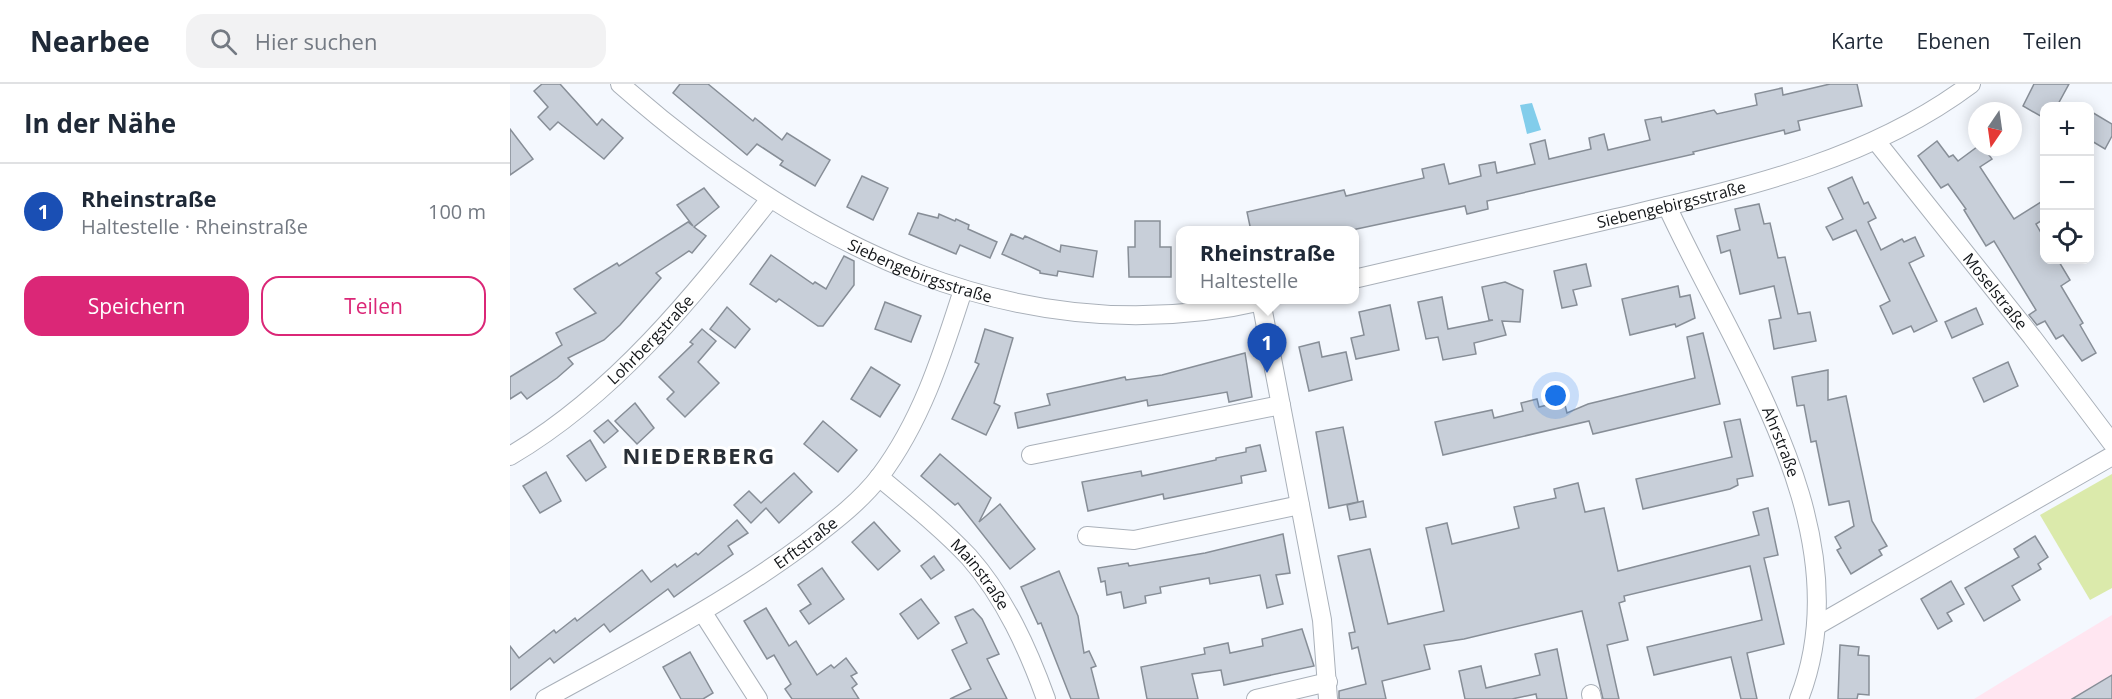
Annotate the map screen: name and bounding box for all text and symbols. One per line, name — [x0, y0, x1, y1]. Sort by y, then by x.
search box — [186, 14, 606, 68]
text: Nearbee — [30, 22, 150, 60]
icon: search — [207, 25, 240, 58]
text: Hier suchen — [255, 26, 377, 56]
text: Karte — [1831, 27, 1884, 55]
text: Ebenen — [1917, 27, 1990, 55]
text: Teilen — [2023, 27, 2082, 55]
north arrow — [1968, 102, 2022, 156]
map controls — [2040, 102, 2094, 264]
button: + — [2040, 102, 2094, 156]
text: In der Nähe — [24, 105, 176, 141]
button: − — [2040, 156, 2094, 210]
street label: Siebengebirgsstraße — [1595, 176, 1748, 233]
text: Rheinstraße — [81, 183, 217, 213]
text: 1 — [38, 198, 49, 225]
text: 100 m — [428, 198, 486, 225]
button: locate — [2040, 210, 2094, 264]
text: Haltestelle · Rheinstraße — [81, 213, 308, 240]
popup — [1176, 226, 1359, 304]
street label: Siebengebirgsstraße — [844, 233, 994, 308]
text: Rheinstraße — [1200, 237, 1335, 267]
street label: Moselstraße — [1958, 248, 2033, 334]
text: Haltestelle — [1200, 267, 1298, 294]
button: Speichern — [24, 276, 249, 336]
button: Teilen — [261, 276, 486, 336]
street label: Lohrbergstraße — [602, 290, 698, 389]
pin: 1 — [1248, 324, 1287, 373]
your location — [1541, 381, 1570, 410]
street label: Ahrstraße — [1757, 403, 1805, 480]
district label: NIEDERBERG — [622, 440, 776, 470]
street label: Erftstraße — [769, 512, 842, 574]
street label: Mainstraße — [946, 534, 1015, 614]

